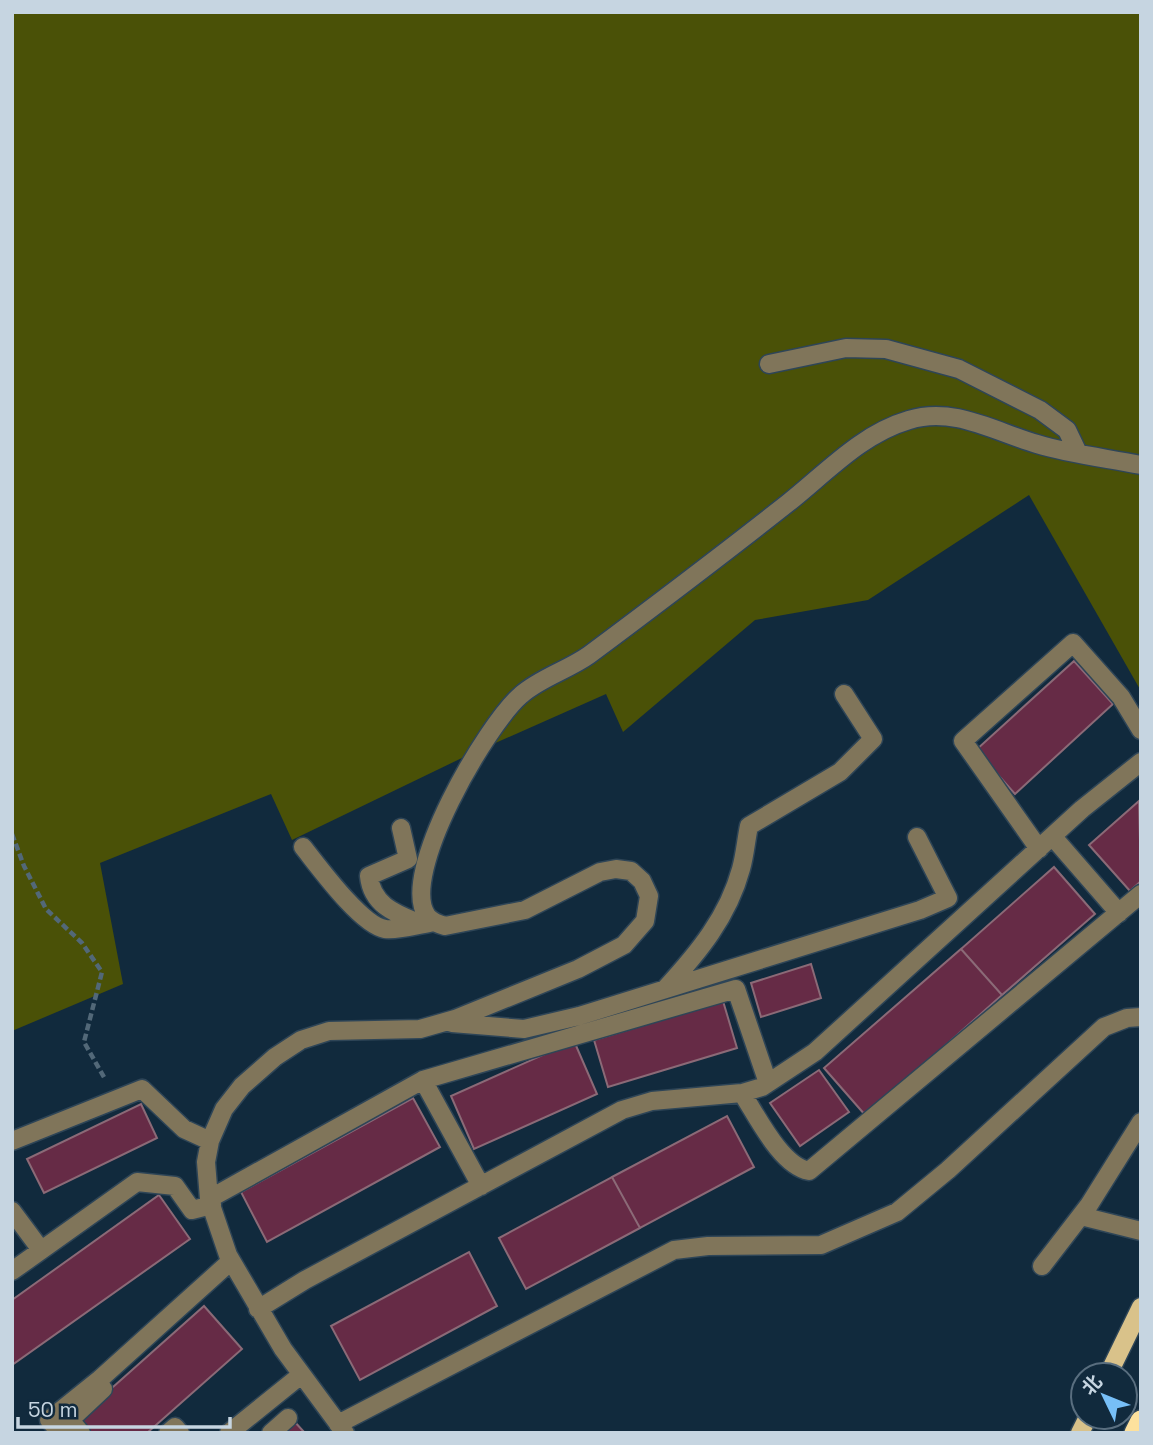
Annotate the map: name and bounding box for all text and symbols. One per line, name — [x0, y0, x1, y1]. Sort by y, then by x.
north arrow — [1069, 1361, 1139, 1431]
text: 北 — [1076, 1369, 1108, 1400]
scale bar — [18, 1386, 229, 1430]
text: 50 m — [28, 1396, 78, 1423]

